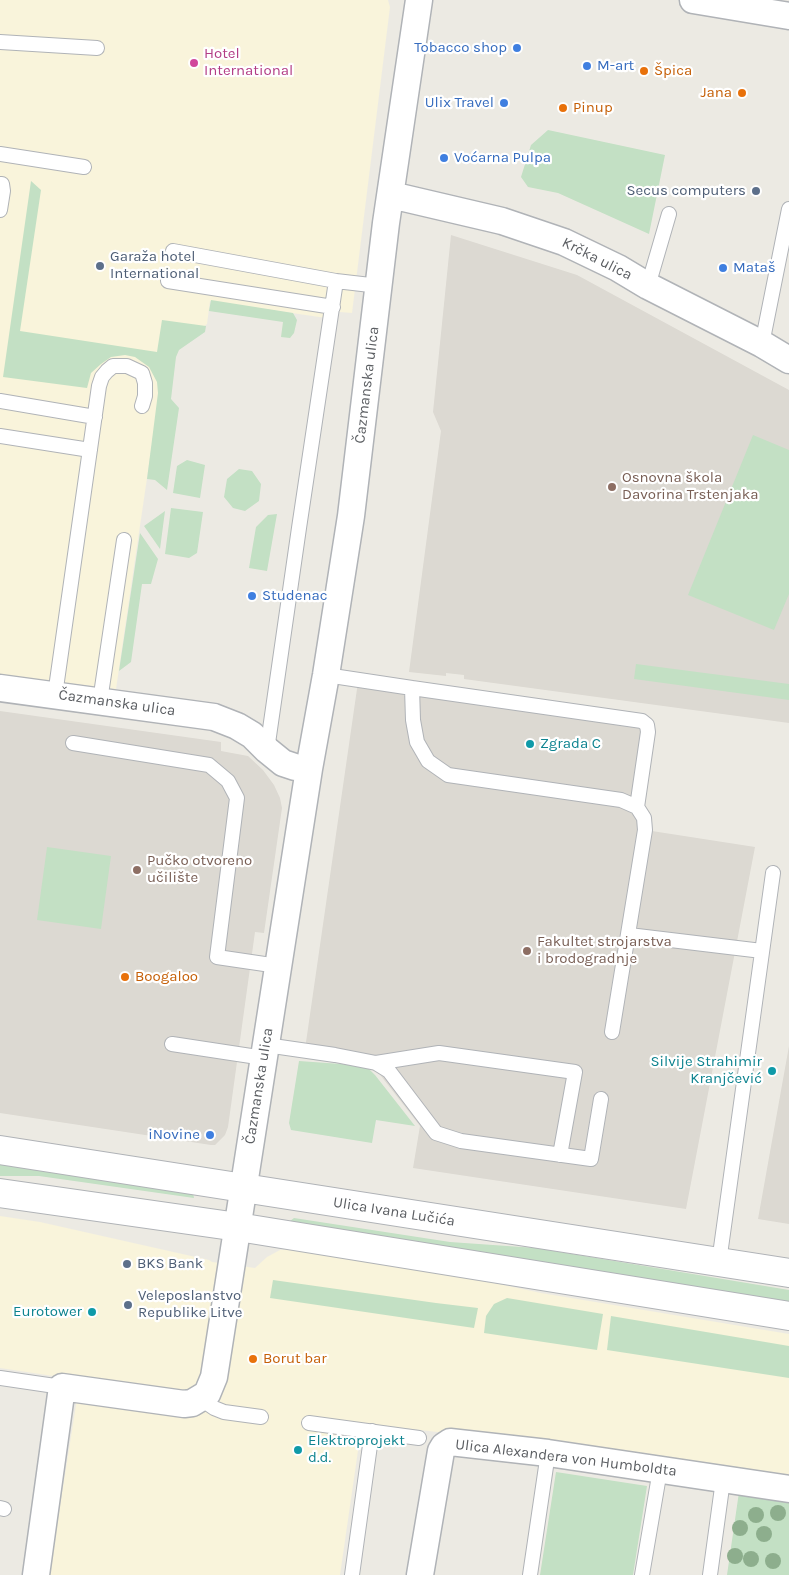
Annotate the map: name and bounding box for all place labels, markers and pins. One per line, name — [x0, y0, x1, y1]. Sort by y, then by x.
place label: Tobacco shop — [414, 39, 507, 57]
marker: Tobacco shop — [511, 42, 523, 54]
place label: Hotel International — [204, 45, 293, 80]
marker: Hotel International — [188, 57, 200, 69]
place label: M-art — [597, 57, 634, 75]
marker: M-art — [581, 60, 593, 72]
place label: Špica — [654, 62, 692, 80]
marker: Špica — [638, 65, 650, 77]
place label: Jana — [700, 84, 732, 102]
marker: Jana — [736, 87, 748, 99]
place label: Ulix Travel — [425, 94, 494, 112]
marker: Ulix Travel — [498, 97, 510, 109]
place label: Pinup — [573, 99, 613, 117]
marker: Pinup — [557, 102, 569, 114]
place label: Voćarna Pulpa — [454, 149, 551, 167]
marker: Voćarna Pulpa — [438, 152, 450, 164]
place label: Secus computers — [626, 182, 746, 200]
marker: Secus computers — [750, 185, 762, 197]
place label: Garaža hotel International — [110, 248, 199, 283]
place label: Mataš — [733, 259, 776, 277]
marker: Garaža hotel International — [94, 260, 106, 272]
marker: Mataš — [717, 262, 729, 274]
place label: Osnovna škola Davorina Trstenjaka — [622, 469, 758, 504]
marker: Osnovna škola Davorina Trstenjaka — [606, 481, 618, 493]
place label: Studenac — [262, 587, 327, 605]
marker: Studenac — [246, 590, 258, 602]
place label: Zgrada C — [540, 735, 601, 753]
marker: Zgrada C — [524, 738, 536, 750]
place label: Pučko otvoreno učilište — [147, 852, 252, 887]
marker: Pučko otvoreno učilište — [131, 864, 143, 876]
place label: Fakultet strojarstva i brodogradnje — [537, 933, 672, 968]
marker: Fakultet strojarstva i brodogradnje — [521, 945, 533, 957]
place label: Boogaloo — [135, 968, 198, 986]
marker: Boogaloo — [119, 971, 131, 983]
place label: Silvije Strahimir Kranjčević — [650, 1053, 762, 1088]
marker: Silvije Strahimir Kranjčević — [766, 1065, 778, 1077]
place label: iNovine — [148, 1126, 200, 1144]
marker: iNovine — [204, 1129, 216, 1141]
place label: BKS Bank — [137, 1255, 203, 1273]
marker: BKS Bank — [121, 1258, 133, 1270]
place label: Veleposlanstvo Republike Litve — [138, 1287, 242, 1322]
marker: Veleposlanstvo Republike Litve — [122, 1299, 134, 1311]
place label: Eurotower — [13, 1303, 82, 1321]
marker: Eurotower — [86, 1306, 98, 1318]
place label: Borut bar — [263, 1350, 327, 1368]
marker: Borut bar — [247, 1353, 259, 1365]
place label: Elektroprojekt d.d. — [308, 1432, 405, 1467]
marker: Elektroprojekt d.d. — [292, 1444, 304, 1456]

